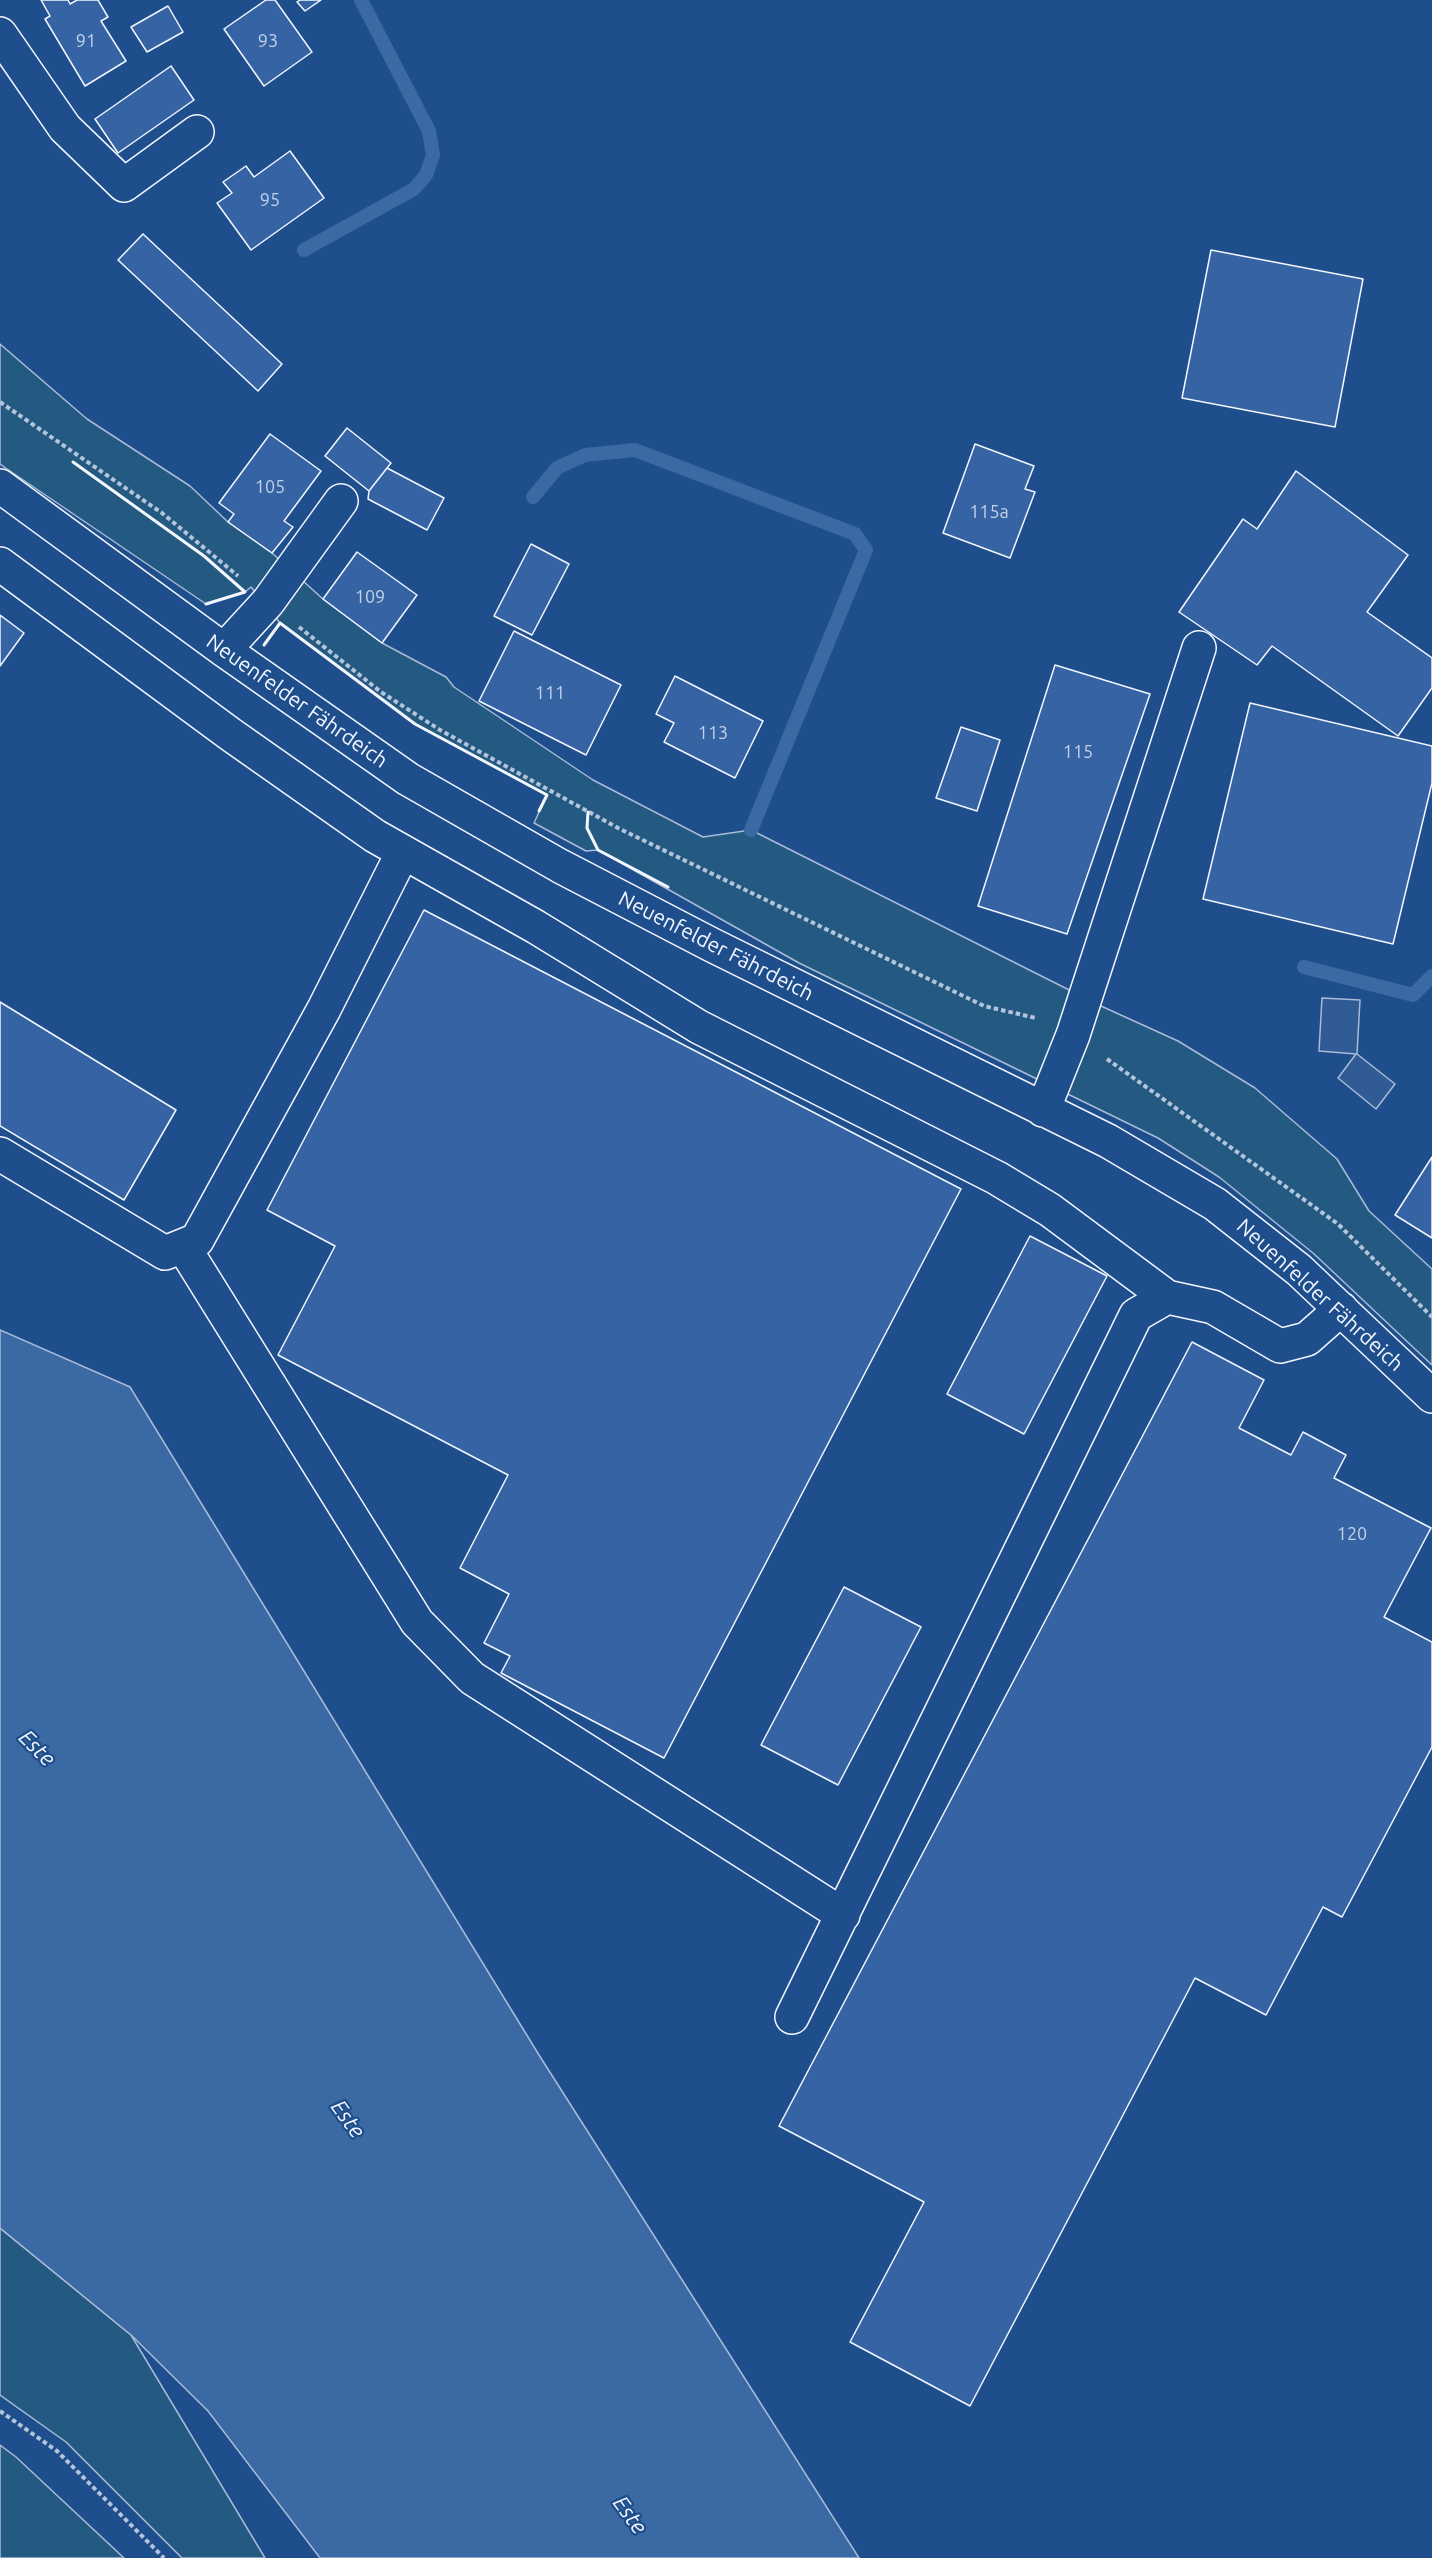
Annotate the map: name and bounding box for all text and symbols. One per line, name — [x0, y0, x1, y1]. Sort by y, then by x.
house number: 91 — [76, 30, 96, 52]
house number: 93 — [258, 30, 278, 52]
house number: 95 — [260, 189, 280, 211]
house number: 105 — [255, 476, 285, 498]
house number: 115a — [969, 501, 1009, 523]
house number: 109 — [355, 586, 385, 608]
street label: Neuenfelder Fährdeich — [201, 629, 393, 773]
house number: 111 — [535, 682, 565, 704]
house number: 113 — [698, 722, 728, 744]
house number: 115 — [1063, 741, 1093, 763]
street label: Neuenfelder Fährdeich — [614, 886, 818, 1006]
street label: Neuenfelder Fährdeich — [1231, 1214, 1409, 1376]
house number: 120 — [1337, 1523, 1367, 1545]
water label: Este — [13, 1724, 61, 1772]
water label: Este — [325, 2095, 371, 2143]
water label: Este — [607, 2491, 653, 2539]

